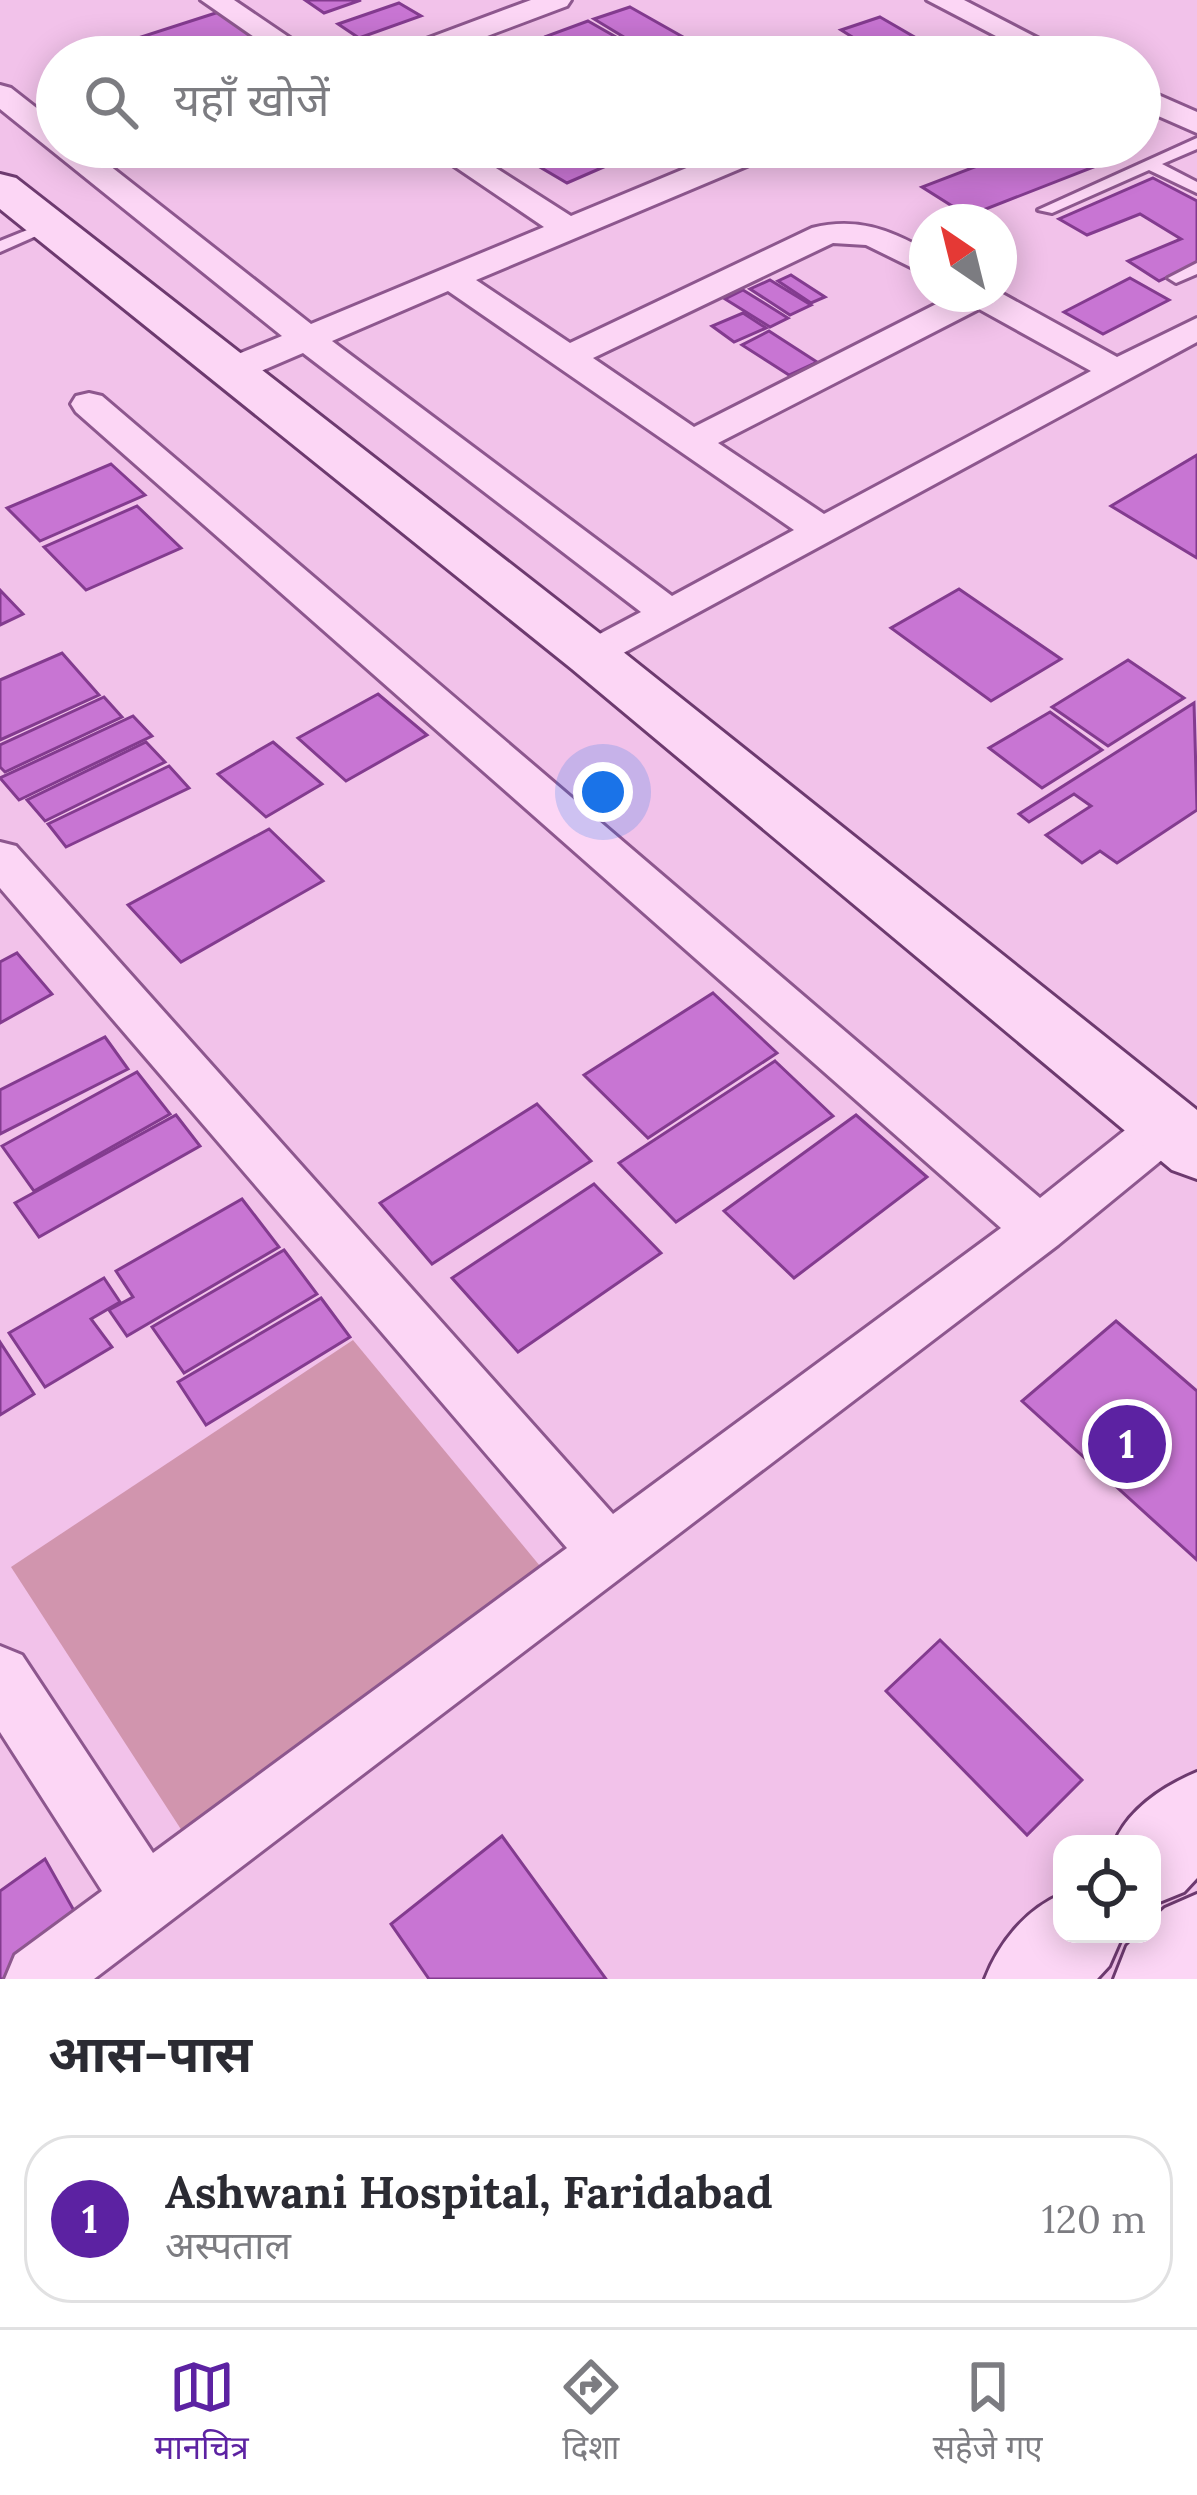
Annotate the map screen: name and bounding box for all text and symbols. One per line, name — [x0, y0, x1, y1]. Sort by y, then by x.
search box — [36, 36, 1161, 168]
icon: search — [78, 69, 144, 135]
text: यहाँ खोजें — [174, 71, 329, 128]
north arrow — [909, 204, 1017, 312]
your location — [573, 762, 633, 822]
pin: 1 — [1088, 1399, 1166, 1489]
map controls — [1053, 1835, 1161, 1943]
button: locate — [1053, 1835, 1161, 1943]
text: आस-पास — [48, 2021, 252, 2086]
text: Ashwani Hospital, Faridabad — [165, 2163, 773, 2220]
text: 1 — [82, 2194, 98, 2244]
text: 120 m — [1042, 2194, 1146, 2244]
text: अस्पताल — [165, 2220, 291, 2270]
tab: मानचित्र — [154, 2354, 249, 2472]
tab: दिशा — [558, 2354, 624, 2472]
tab: सहेजे गए — [933, 2354, 1043, 2472]

